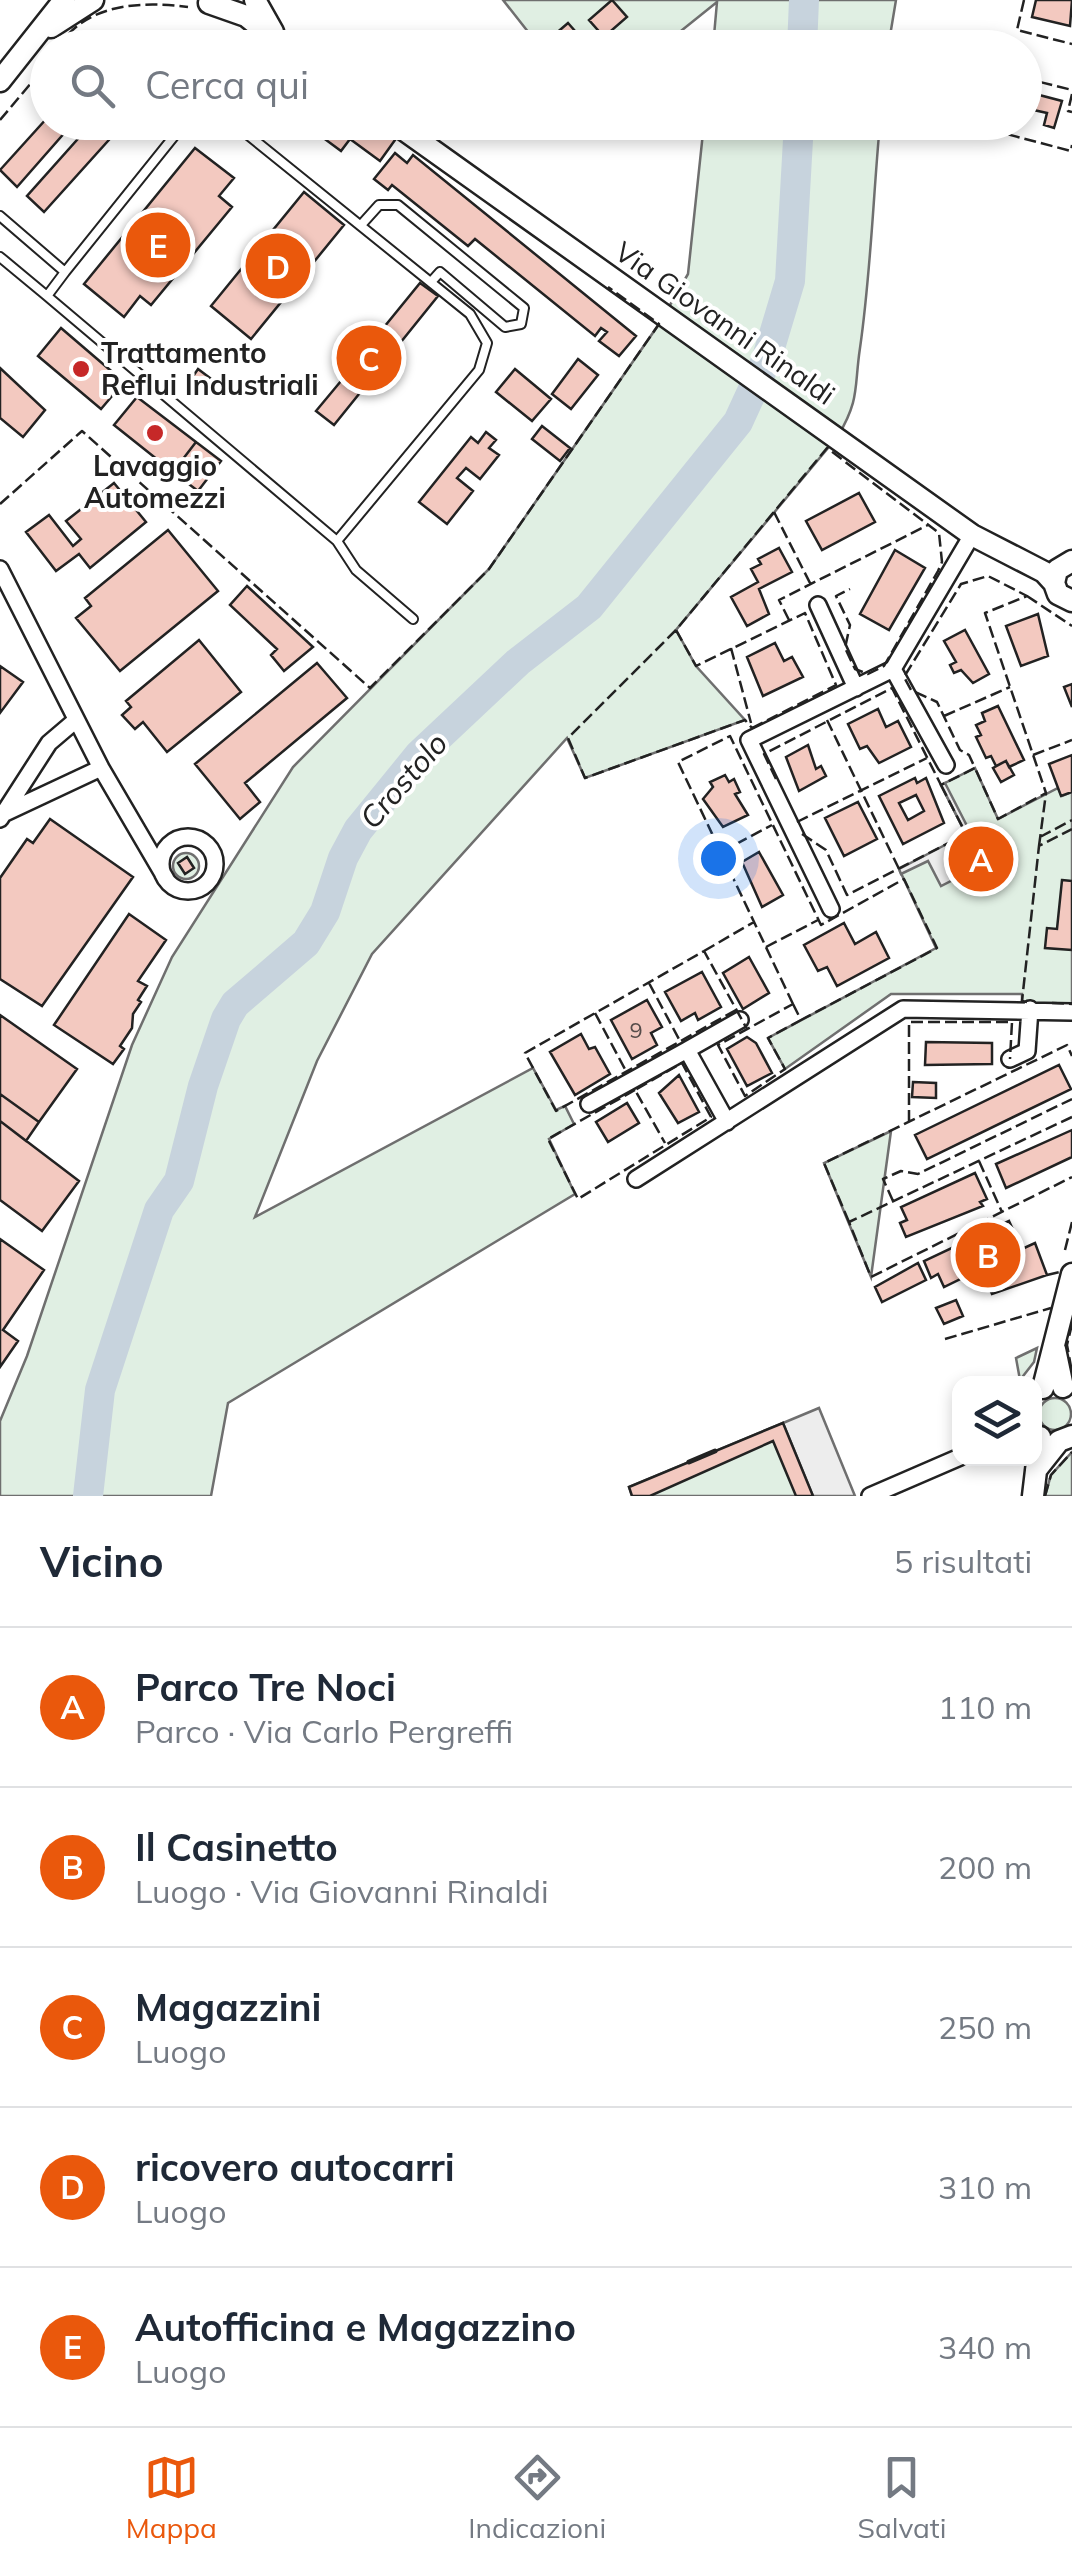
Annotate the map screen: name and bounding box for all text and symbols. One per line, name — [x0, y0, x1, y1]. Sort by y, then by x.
search box — [30, 30, 1042, 140]
icon: search — [65, 58, 120, 113]
text: Cerca qui — [145, 61, 309, 109]
pin: E — [126, 208, 190, 282]
pin: D — [246, 228, 310, 304]
street label: Via Giovanni Rinaldi — [608, 233, 842, 412]
pin: C — [336, 320, 402, 396]
place label: Trattamento Reflui Industriali — [101, 335, 319, 402]
marker: Trattamento Reflui Industriali — [70, 358, 92, 380]
marker: Lavaggio Automezzi — [144, 422, 166, 444]
place label: Lavaggio Automezzi — [84, 448, 226, 515]
water label: Crostolo — [351, 725, 455, 836]
pin: A — [948, 822, 1014, 896]
your location — [693, 833, 744, 884]
house number: 9 — [629, 1016, 643, 1044]
pin: B — [956, 1218, 1020, 1292]
map controls — [952, 1376, 1042, 1466]
button: layers — [952, 1376, 1042, 1466]
text: Vicino — [40, 1535, 164, 1588]
text: 5 risultati — [894, 1541, 1032, 1581]
text: Parco Tre Noci — [135, 1663, 396, 1711]
text: A — [60, 1687, 85, 1727]
text: 110 m — [938, 1687, 1032, 1727]
text: Parco · Via Carlo Pergreffi — [135, 1711, 513, 1751]
text: Il Casinetto — [135, 1823, 338, 1871]
text: B — [61, 1847, 84, 1887]
text: 200 m — [938, 1847, 1032, 1887]
text: Luogo · Via Giovanni Rinaldi — [135, 1871, 549, 1911]
text: Magazzini — [135, 1983, 322, 2031]
text: C — [62, 2007, 83, 2047]
text: 250 m — [938, 2007, 1032, 2047]
text: Luogo — [135, 2031, 226, 2071]
text: ricovero autocarri — [135, 2143, 455, 2191]
text: D — [60, 2167, 85, 2207]
text: 310 m — [938, 2167, 1032, 2207]
text: Luogo — [135, 2191, 226, 2231]
text: Autofficina e Magazzino — [135, 2303, 576, 2351]
text: E — [63, 2327, 82, 2367]
text: 340 m — [938, 2327, 1032, 2367]
text: Luogo — [135, 2351, 226, 2391]
tab: Mappa — [126, 2450, 217, 2545]
tab: Indicazioni — [468, 2450, 606, 2545]
tab: Salvati — [858, 2450, 946, 2545]

